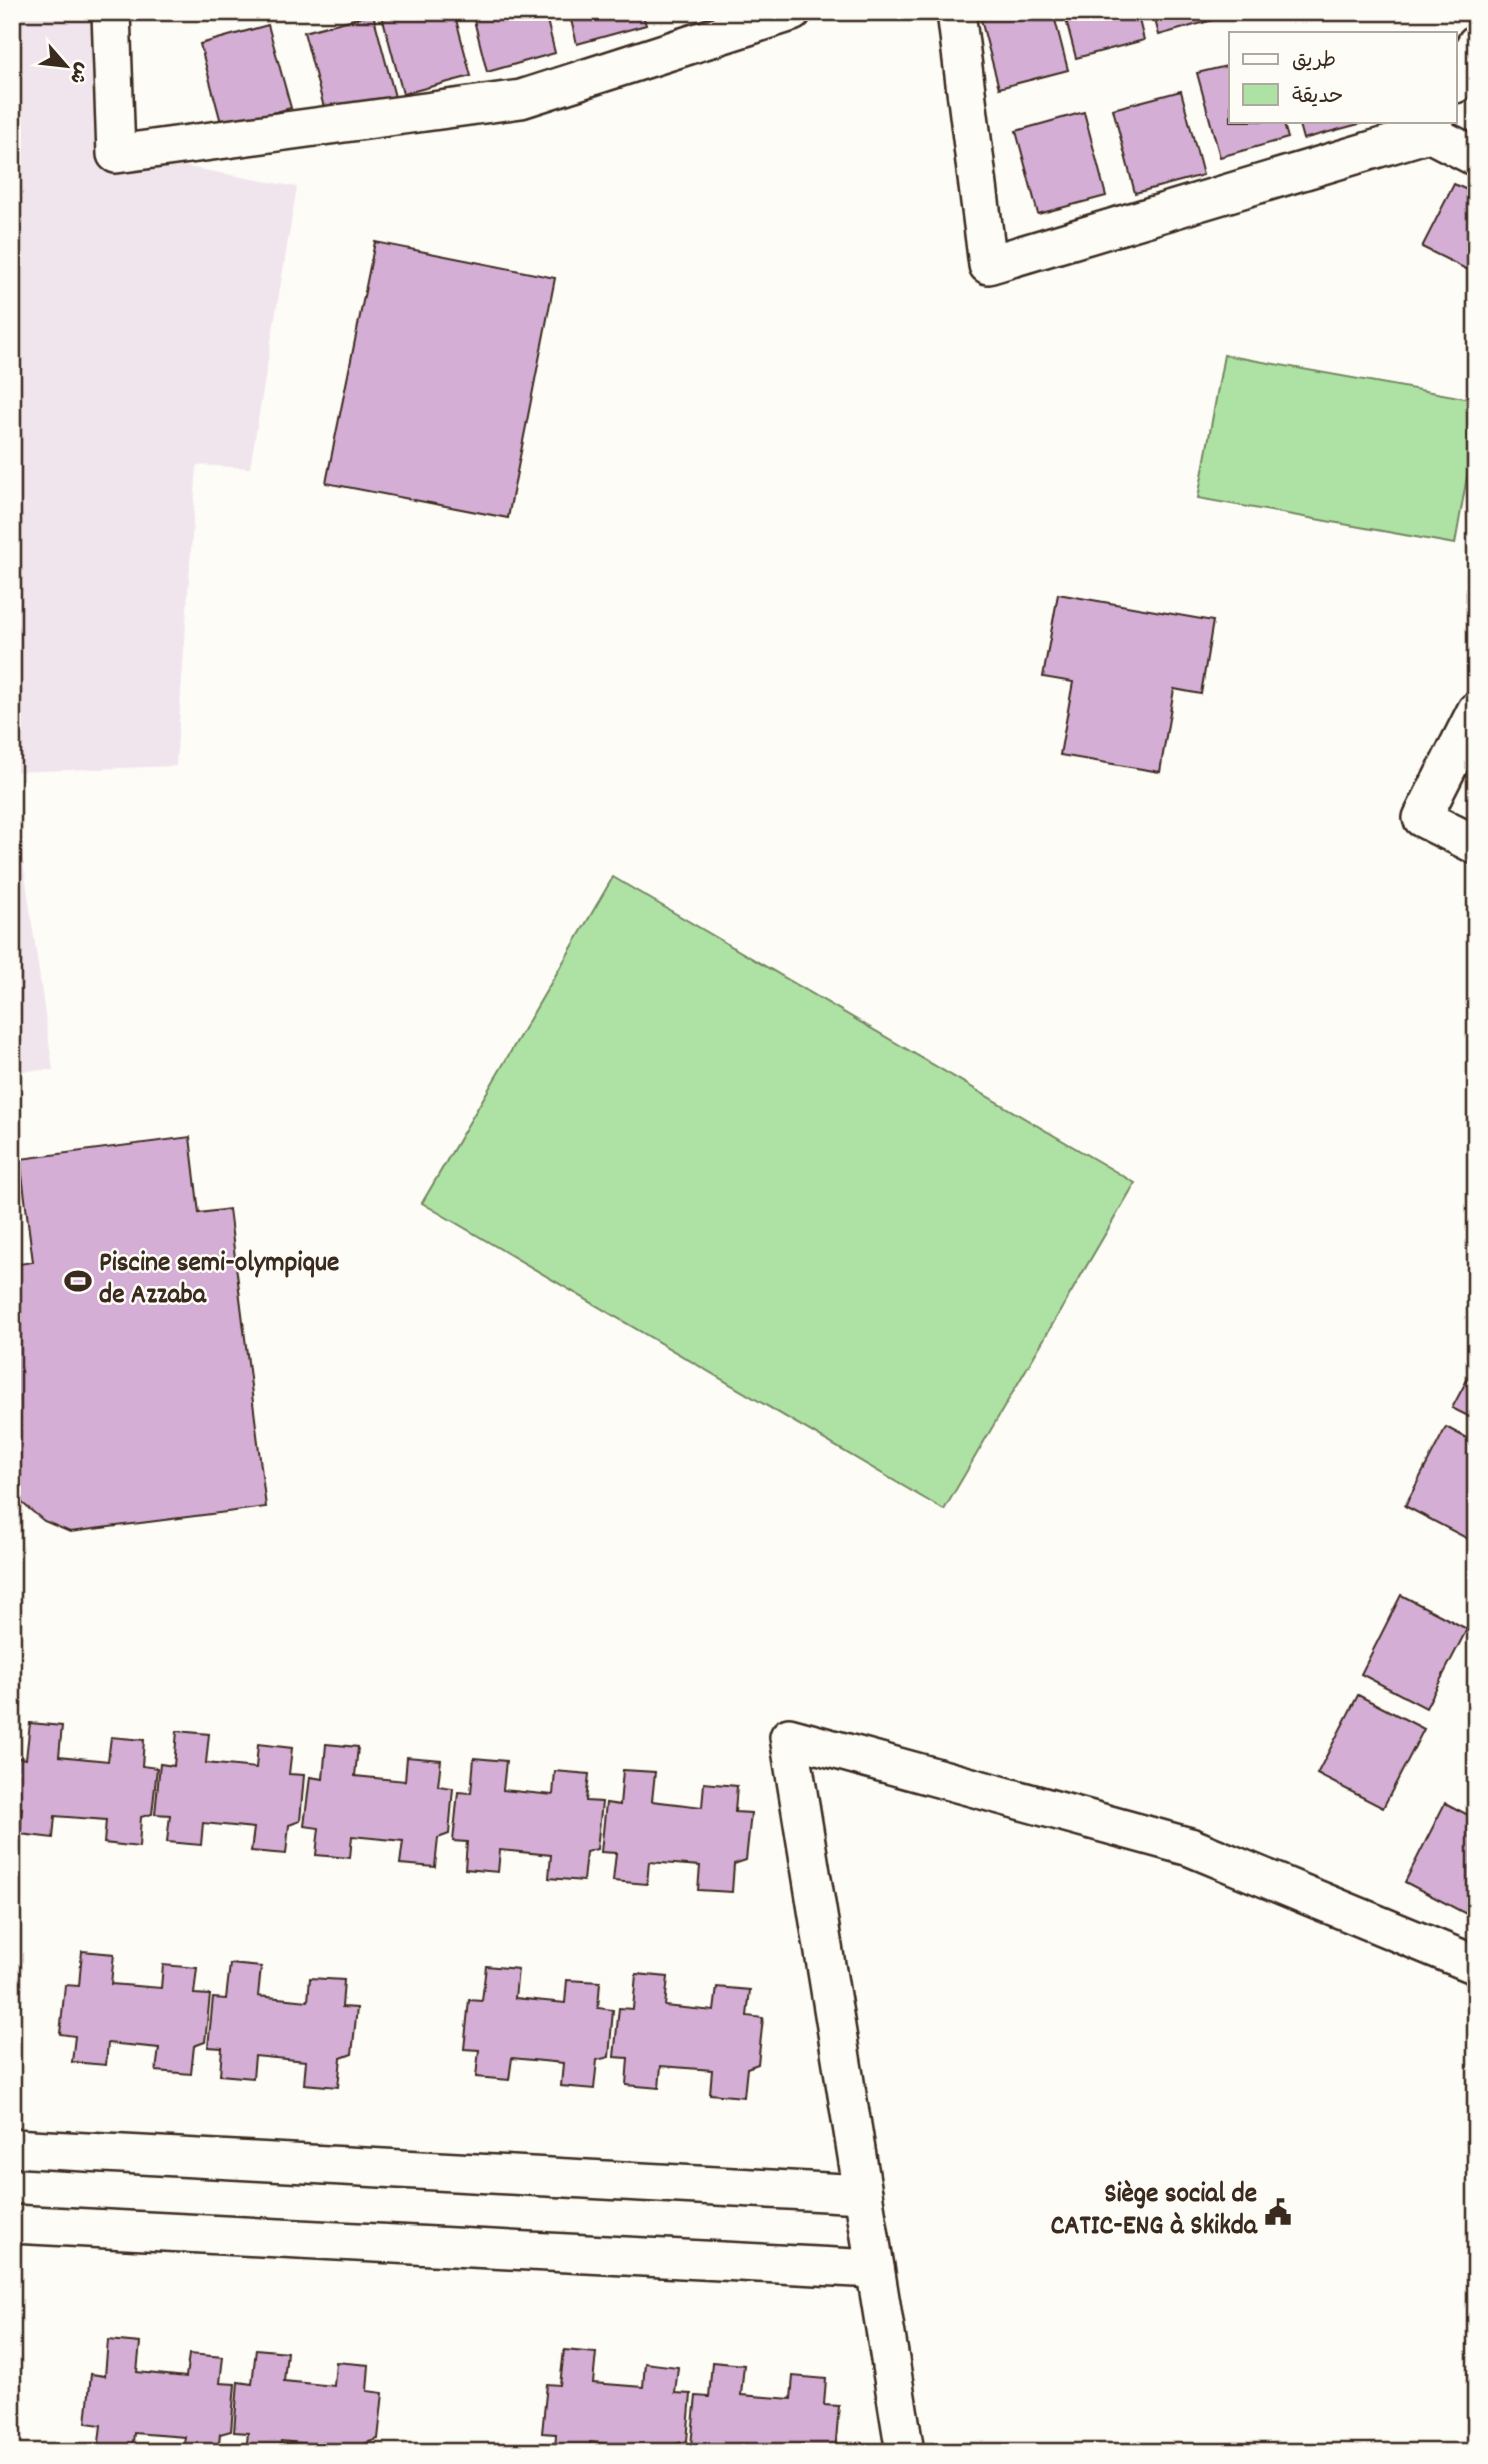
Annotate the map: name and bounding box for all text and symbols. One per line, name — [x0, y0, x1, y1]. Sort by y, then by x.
north arrow — [32, 32, 102, 102]
legend — [1229, 32, 1456, 122]
text: طريق — [1292, 47, 1336, 77]
text: ش — [61, 57, 95, 88]
text: حديقة — [1292, 83, 1343, 113]
place label: Piscine semi-olympique de Azzaba — [99, 1245, 339, 1317]
sports icon: Piscine semi-olympique de Azzaba — [63, 1266, 93, 1296]
place label: Siège social de CATIC-ENG à Skikda — [1050, 2176, 1258, 2248]
public building icon: Siège social de CATIC-ENG à Skikda — [1263, 2197, 1293, 2227]

